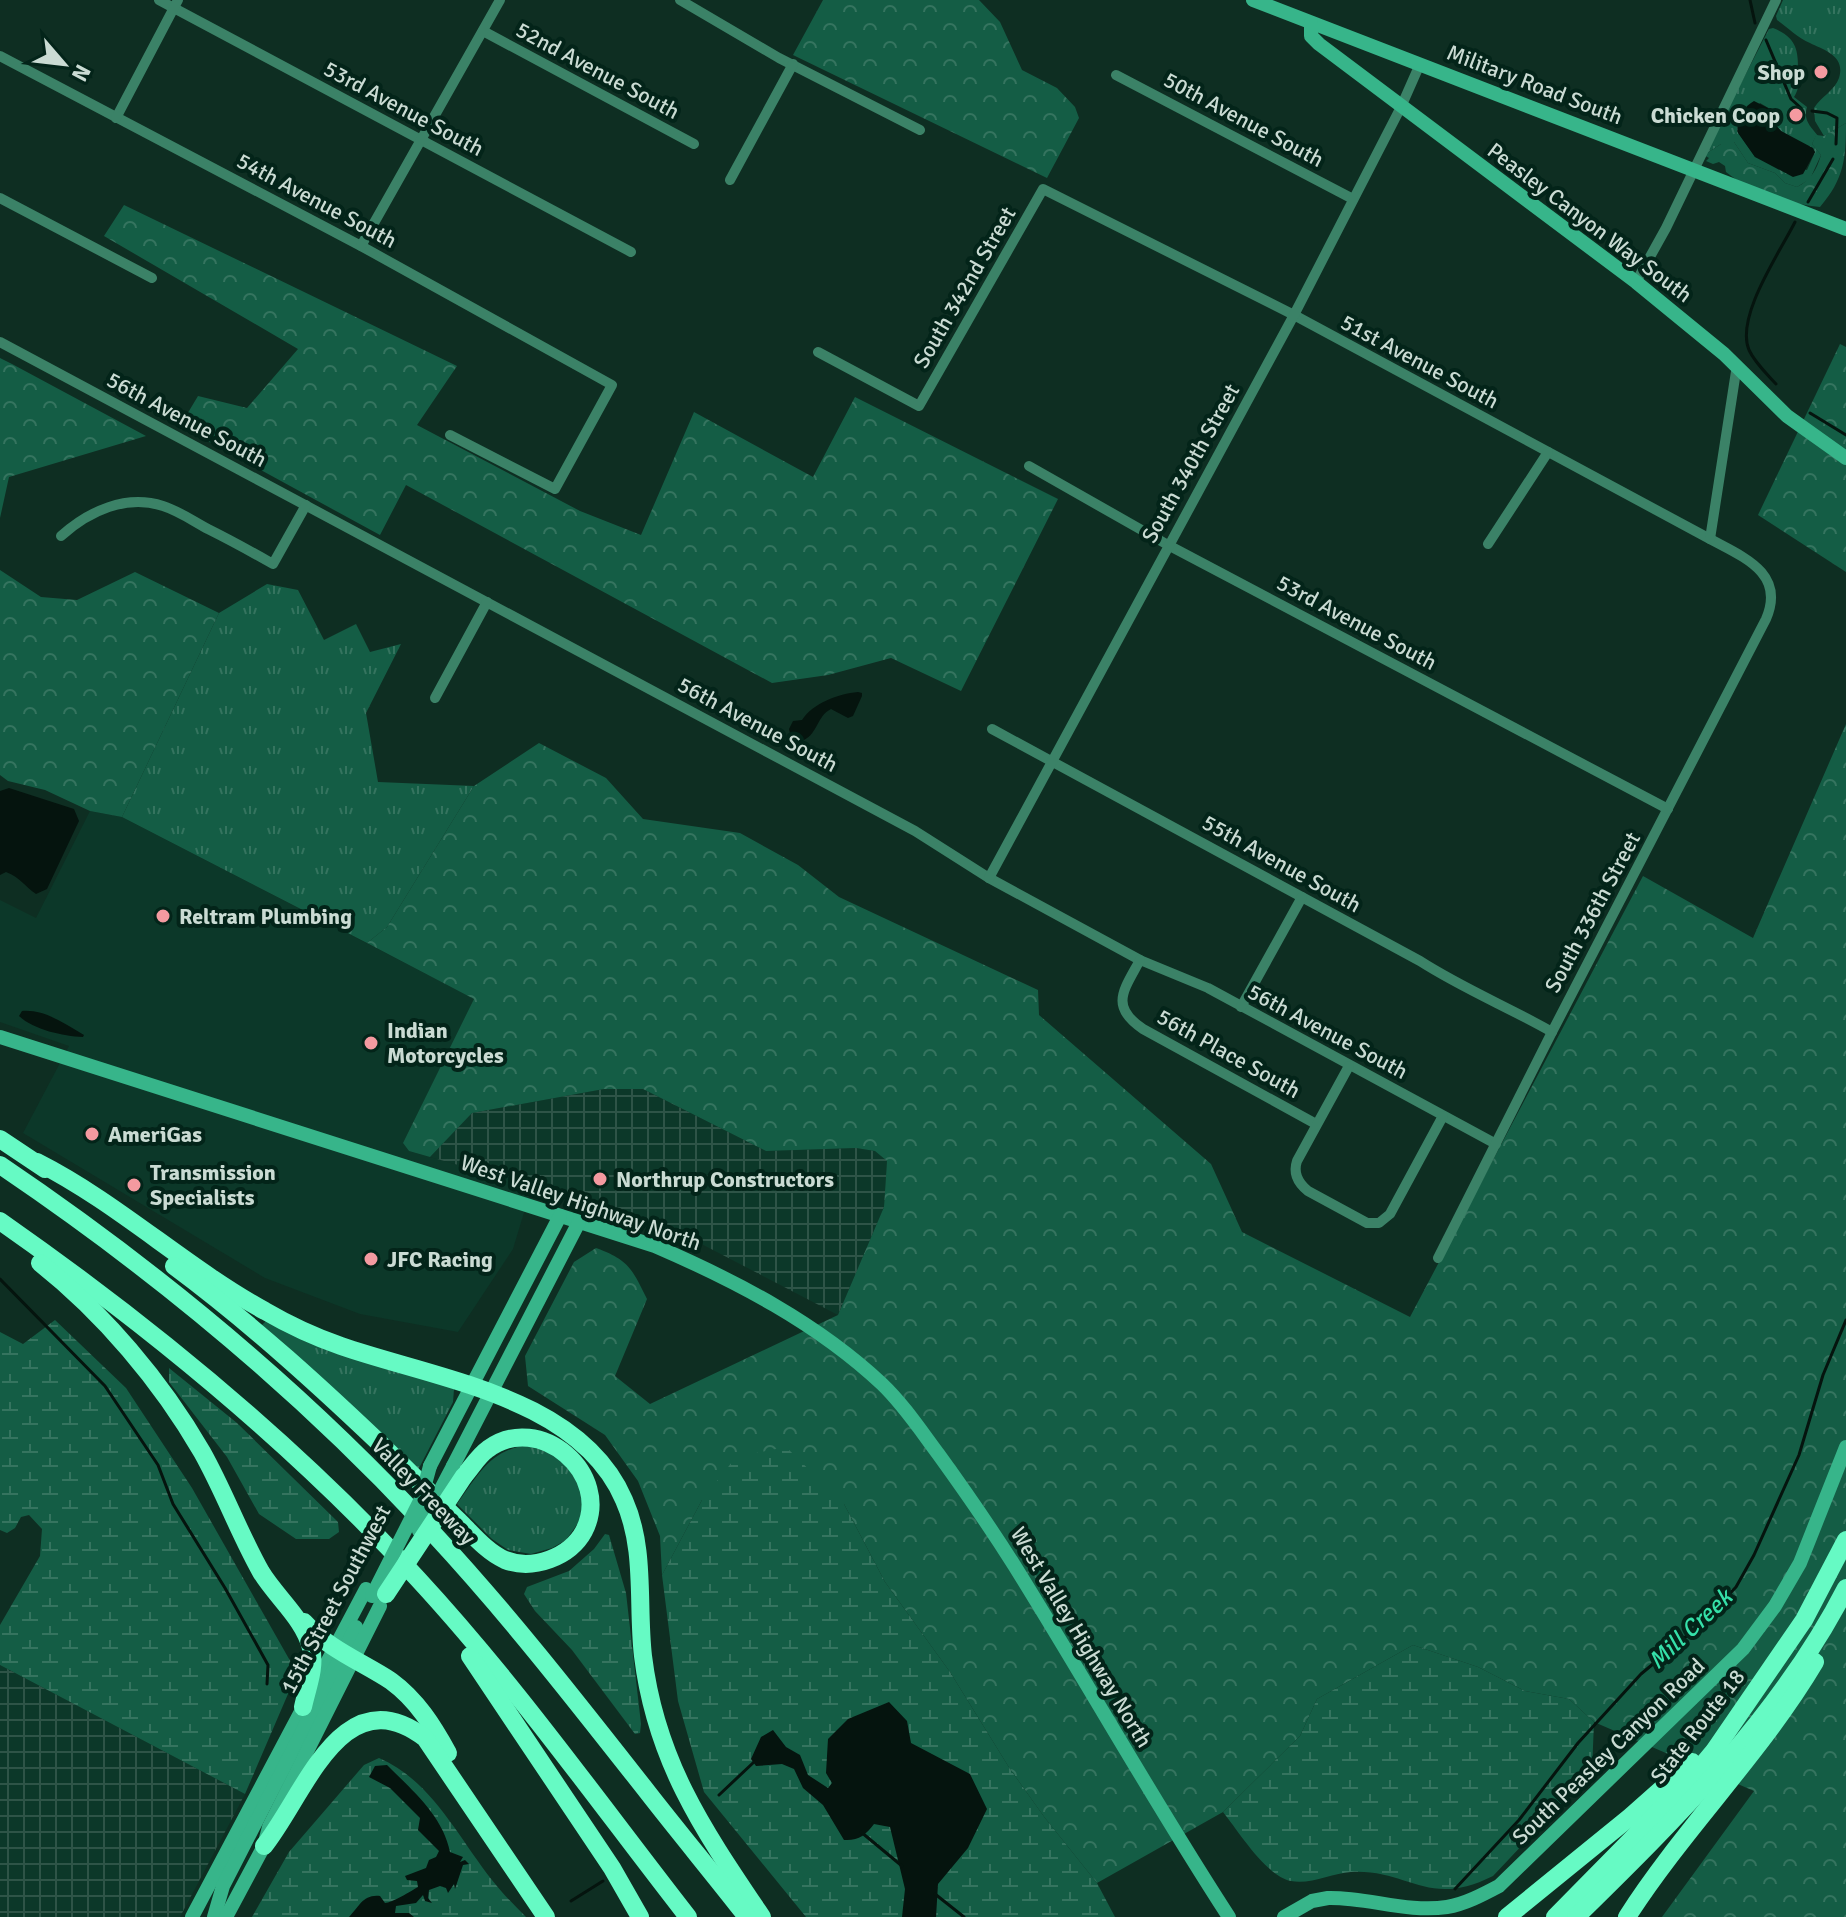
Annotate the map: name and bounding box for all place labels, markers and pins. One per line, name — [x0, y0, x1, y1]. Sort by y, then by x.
place label: Shop — [1757, 59, 1805, 86]
marker: Shop — [1812, 63, 1830, 81]
place label: Chicken Coop — [1651, 102, 1780, 129]
marker: Chicken Coop — [1787, 106, 1805, 124]
place label: Reltram Plumbing — [179, 903, 352, 930]
marker: Reltram Plumbing — [154, 907, 172, 925]
place label: Indian Motorcycles — [387, 1017, 504, 1069]
marker: Indian Motorcycles — [362, 1034, 380, 1052]
place label: AmeriGas — [108, 1121, 202, 1148]
marker: AmeriGas — [83, 1125, 101, 1143]
place label: Transmission Specialists — [150, 1159, 276, 1211]
place label: Northrup Constructors — [616, 1166, 834, 1193]
marker: Northrup Constructors — [591, 1170, 609, 1188]
marker: Transmission Specialists — [125, 1176, 143, 1194]
place label: JFC Racing — [387, 1246, 493, 1273]
marker: JFC Racing — [362, 1250, 380, 1268]

